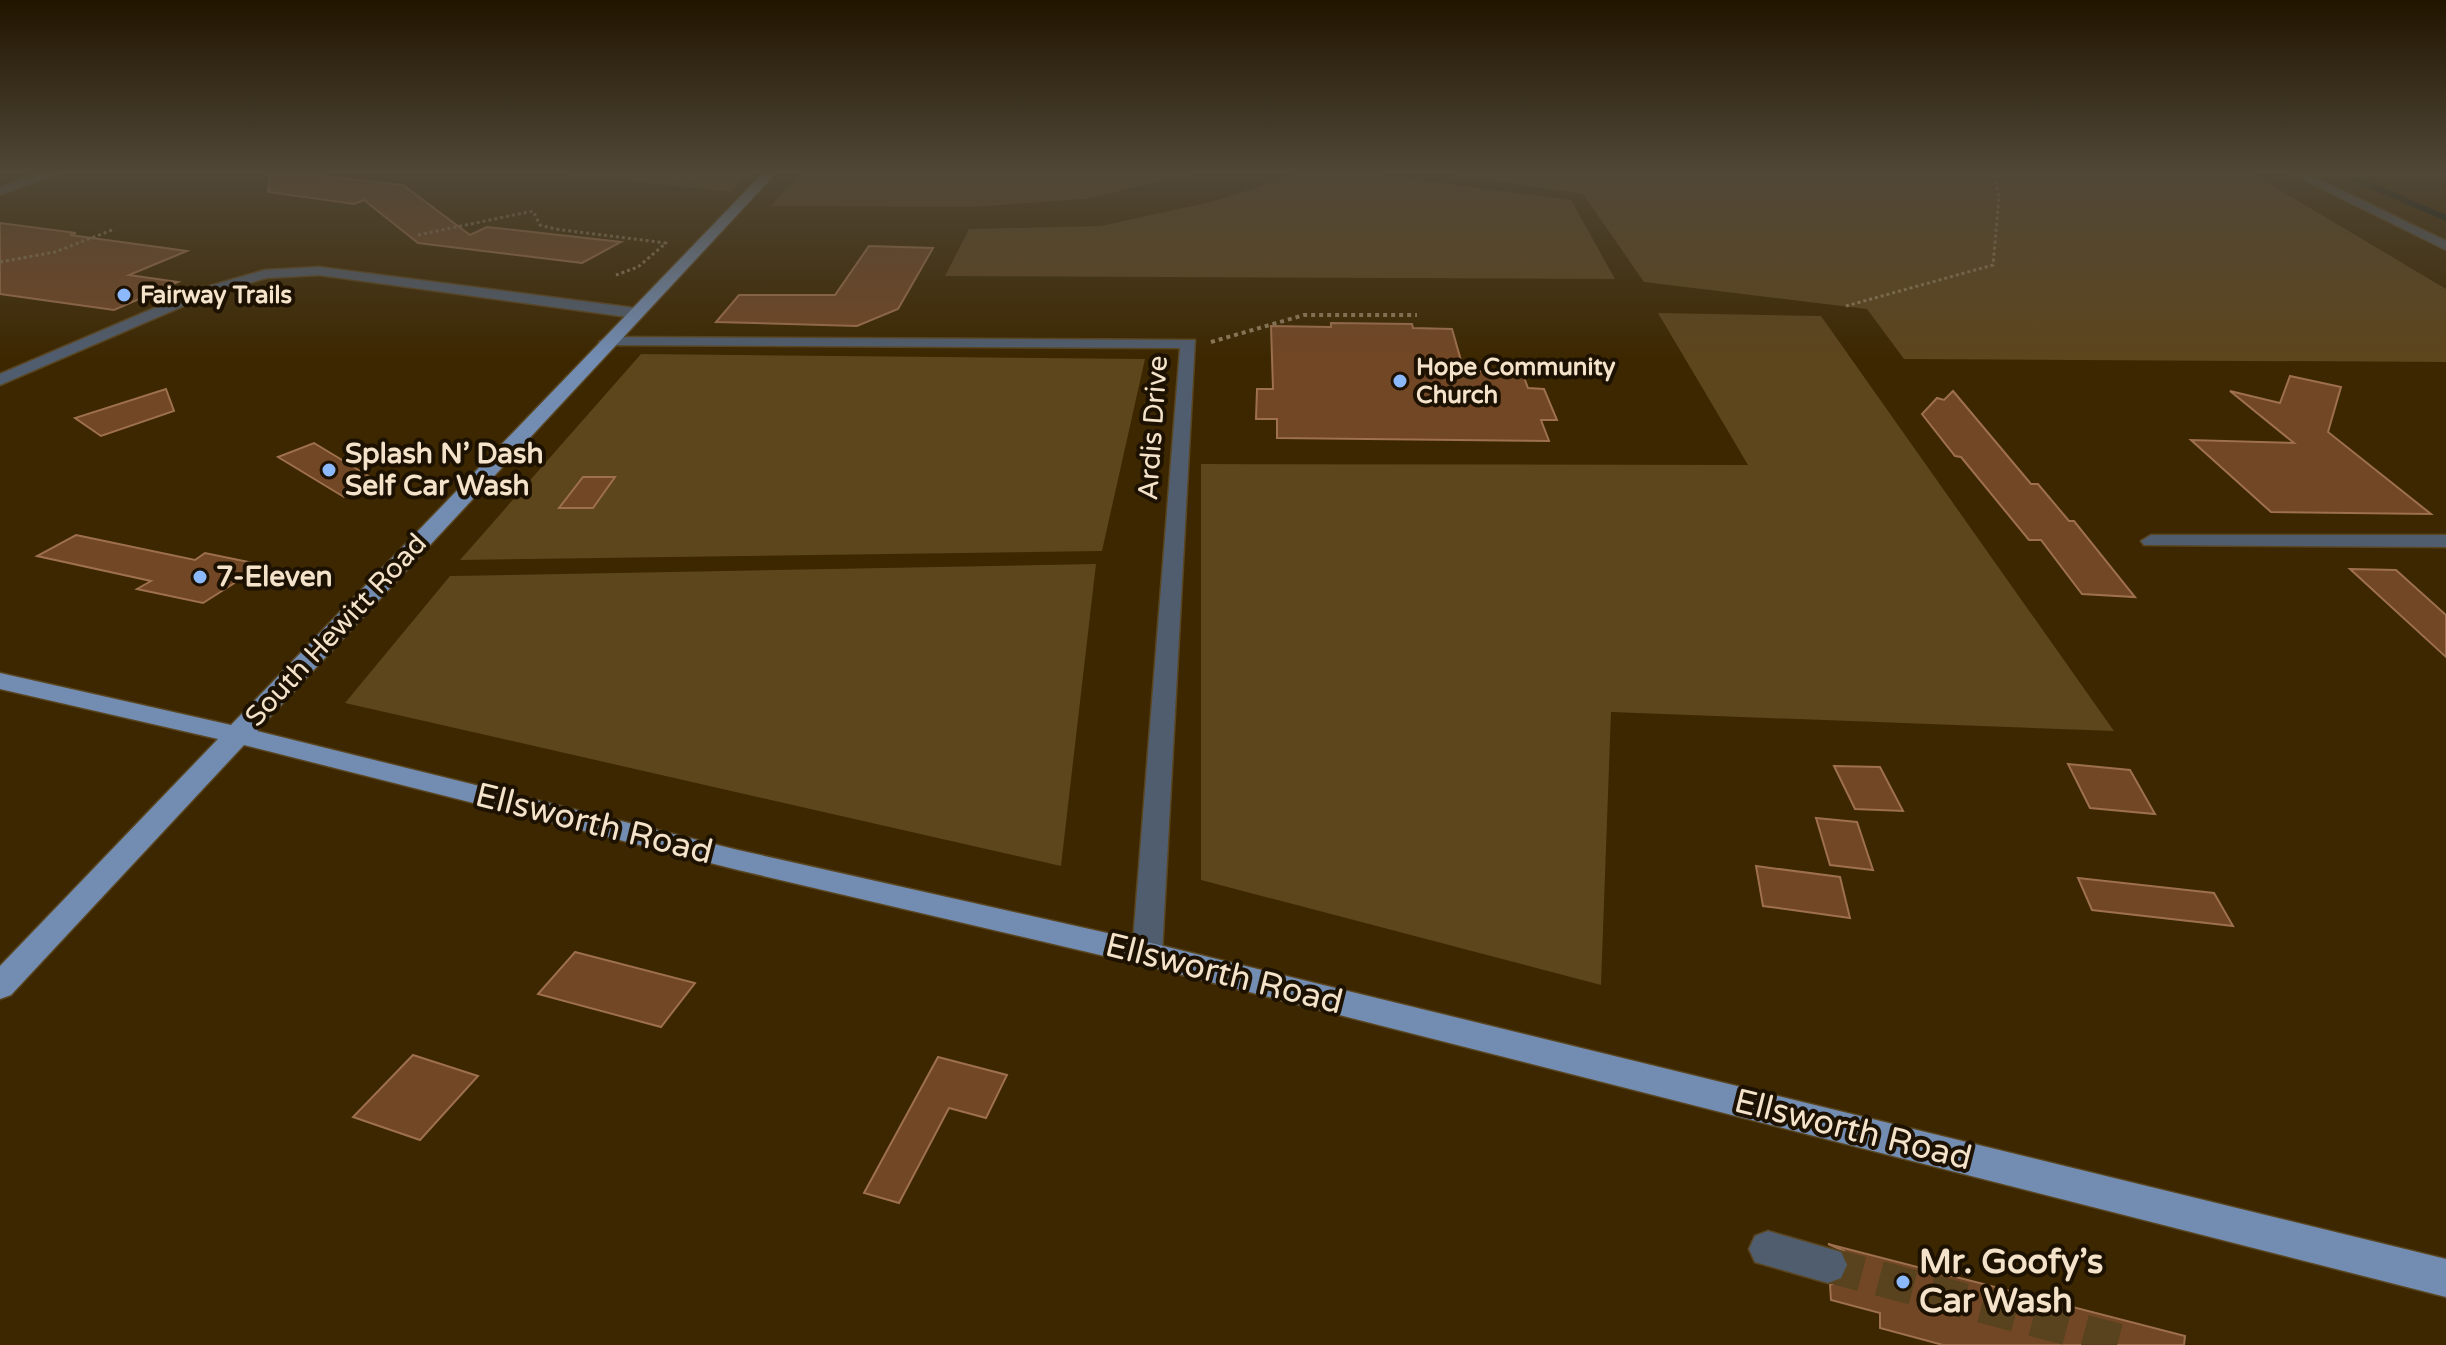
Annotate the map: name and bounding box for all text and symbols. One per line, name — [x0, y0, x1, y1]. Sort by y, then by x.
place label: Fairway Trails — [140, 281, 292, 310]
marker: Fairway Trails — [115, 286, 133, 304]
place label: Hope Community Church — [1416, 353, 1615, 410]
street label: Ardis Drive — [1131, 354, 1175, 502]
marker: Hope Community Church — [1391, 372, 1409, 390]
place label: Splash N’ Dash Self Car Wash — [345, 437, 544, 503]
marker: Splash N’ Dash Self Car Wash — [320, 461, 338, 479]
street label: South Hewitt Road — [238, 527, 434, 733]
place label: 7-Eleven — [216, 560, 333, 594]
marker: 7-Eleven — [191, 568, 209, 586]
street label: Ellsworth Road — [471, 775, 717, 873]
street label: Ellsworth Road — [1101, 925, 1347, 1023]
street label: Ellsworth Road — [1730, 1081, 1976, 1179]
place label: Mr. Goofy’s Car Wash — [1919, 1242, 2103, 1322]
marker: Mr. Goofy’s Car Wash — [1894, 1273, 1912, 1291]

